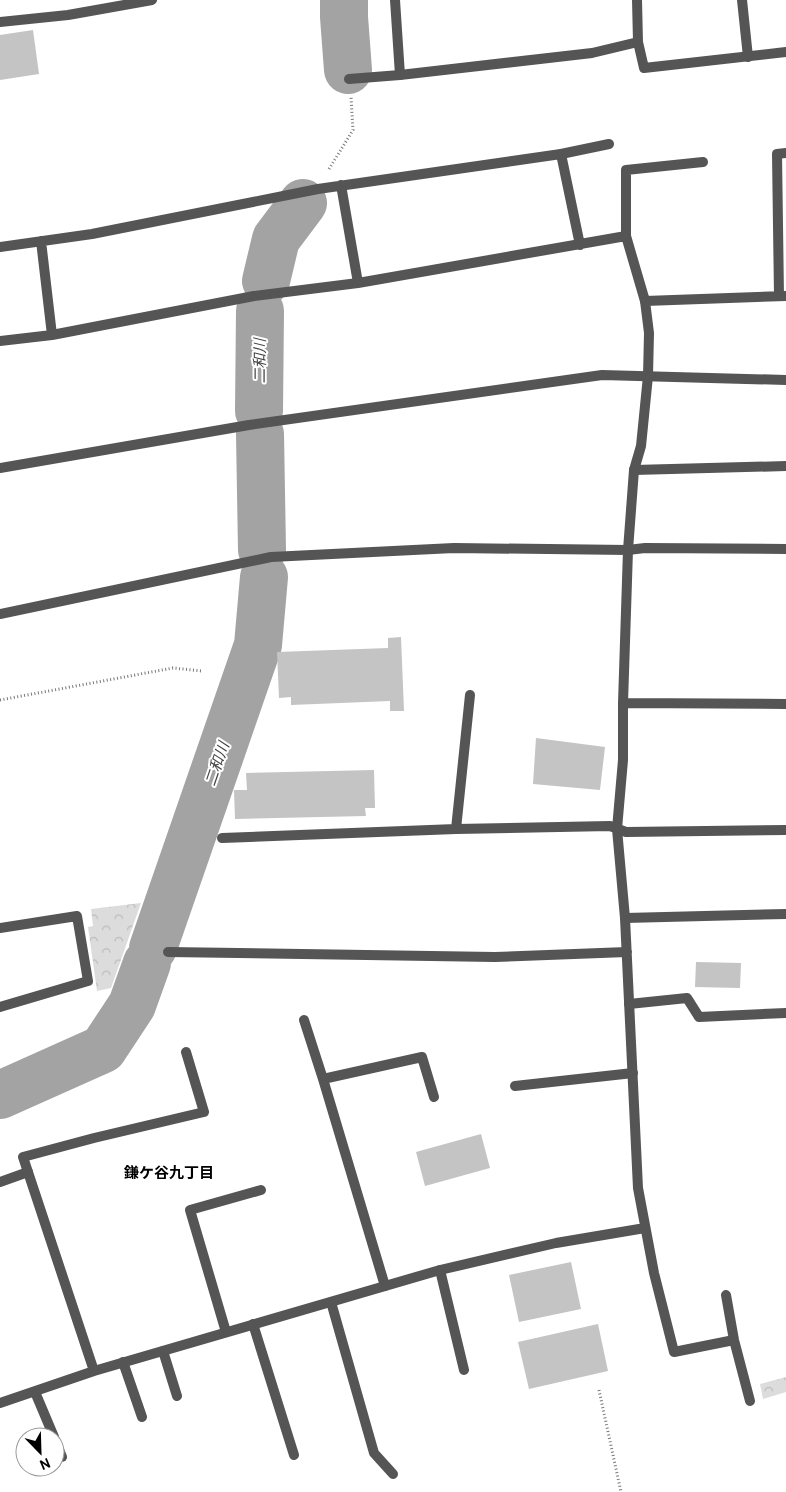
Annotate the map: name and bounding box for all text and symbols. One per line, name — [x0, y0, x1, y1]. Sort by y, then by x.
water label: 二和川 — [252, 337, 271, 384]
water label: 二和川 — [202, 738, 235, 789]
district label: 鎌ケ谷九丁目 — [123, 1165, 214, 1184]
north arrow — [15, 1427, 65, 1477]
text: N — [37, 1453, 52, 1472]

